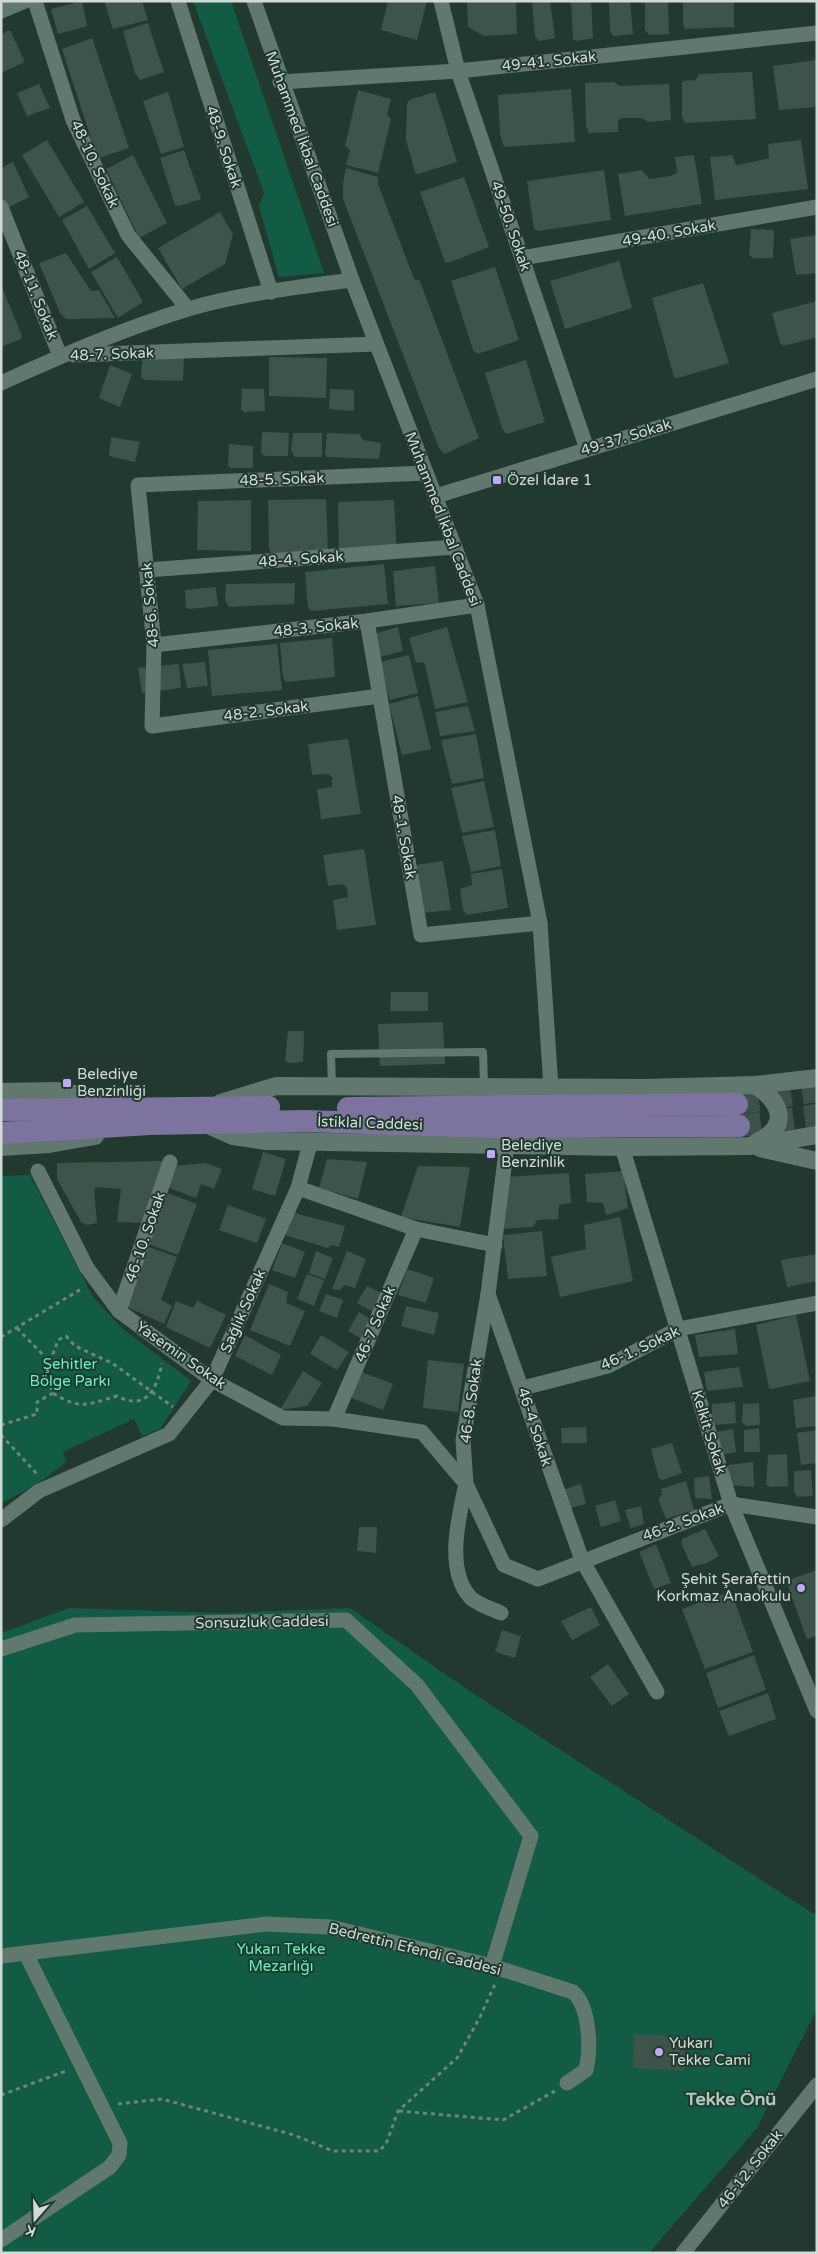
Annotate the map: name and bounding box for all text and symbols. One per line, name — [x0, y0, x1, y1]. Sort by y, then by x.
street label: 49-41. Sokak — [501, 47, 597, 75]
street label: Muhammed İkbal Caddesi — [262, 49, 342, 229]
street label: 48-9. Sokak — [202, 104, 246, 190]
street label: 48-10. Sokak — [67, 117, 123, 211]
street label: 49-50. Sokak — [487, 178, 535, 274]
street label: 49-40. Sokak — [621, 216, 717, 250]
street label: 48-11. Sokak — [10, 248, 62, 342]
street label: 48-7. Sokak — [70, 344, 154, 364]
street label: 49-37. Sokak — [578, 415, 674, 459]
street label: Muhammed İkbal Caddesi — [401, 429, 485, 609]
street label: 48-5. Sokak — [239, 469, 325, 489]
place label: Özel İdare 1 — [507, 471, 592, 489]
marker: Özel İdare 1 — [491, 474, 503, 486]
street label: 48-4. Sokak — [258, 547, 344, 571]
street label: 48-6. Sokak — [137, 562, 163, 648]
street label: 48-3. Sokak — [273, 614, 359, 640]
street label: 48-2. Sokak — [223, 697, 309, 725]
street label: 48-1. Sokak — [388, 793, 420, 881]
place label: Belediye Benzinliği — [77, 1065, 146, 1100]
marker: Belediye Benzinliği — [61, 1077, 73, 1089]
street label: İstiklal Caddesi — [317, 1112, 423, 1134]
place label: Belediye Benzinlik — [501, 1136, 565, 1171]
marker: Belediye Benzinlik — [485, 1148, 497, 1160]
street label: 46-10. Sokak — [121, 1189, 169, 1285]
street label: Sağlık Sokak — [217, 1266, 269, 1356]
street label: 46-7 Sokak — [351, 1283, 399, 1365]
street label: Yasemin Sokak — [132, 1317, 230, 1393]
street label: 46-1. Sokak — [598, 1322, 682, 1374]
park label: Şehitler Bölge Parkı — [30, 1355, 110, 1390]
street label: 46-8. Sokak — [456, 1358, 486, 1444]
street label: 46-4 Sokak — [514, 1386, 556, 1468]
street label: Kelkit Sokak — [688, 1388, 730, 1476]
street label: 46-2. Sokak — [640, 1499, 726, 1545]
place label: Şehit Şerafettin Korkmaz Anaokulu — [656, 1570, 791, 1605]
marker: Şehit Şerafettin Korkmaz Anaokulu — [795, 1582, 807, 1594]
street label: Sonsuzluk Caddesi — [195, 1612, 329, 1632]
street label: Bedrettin Efendi Caddesi — [327, 1919, 503, 1979]
park label: Yukarı Tekke Mezarlığı — [237, 1940, 325, 1975]
place label: Yukarı Tekke Cami — [669, 2034, 751, 2069]
marker: Yukarı Tekke Cami — [653, 2046, 665, 2058]
district label: Tekke Önü — [685, 2088, 776, 2110]
street label: 46-12. Sokak — [714, 2126, 786, 2212]
north arrow — [10, 2194, 60, 2244]
text: K — [23, 2221, 38, 2240]

